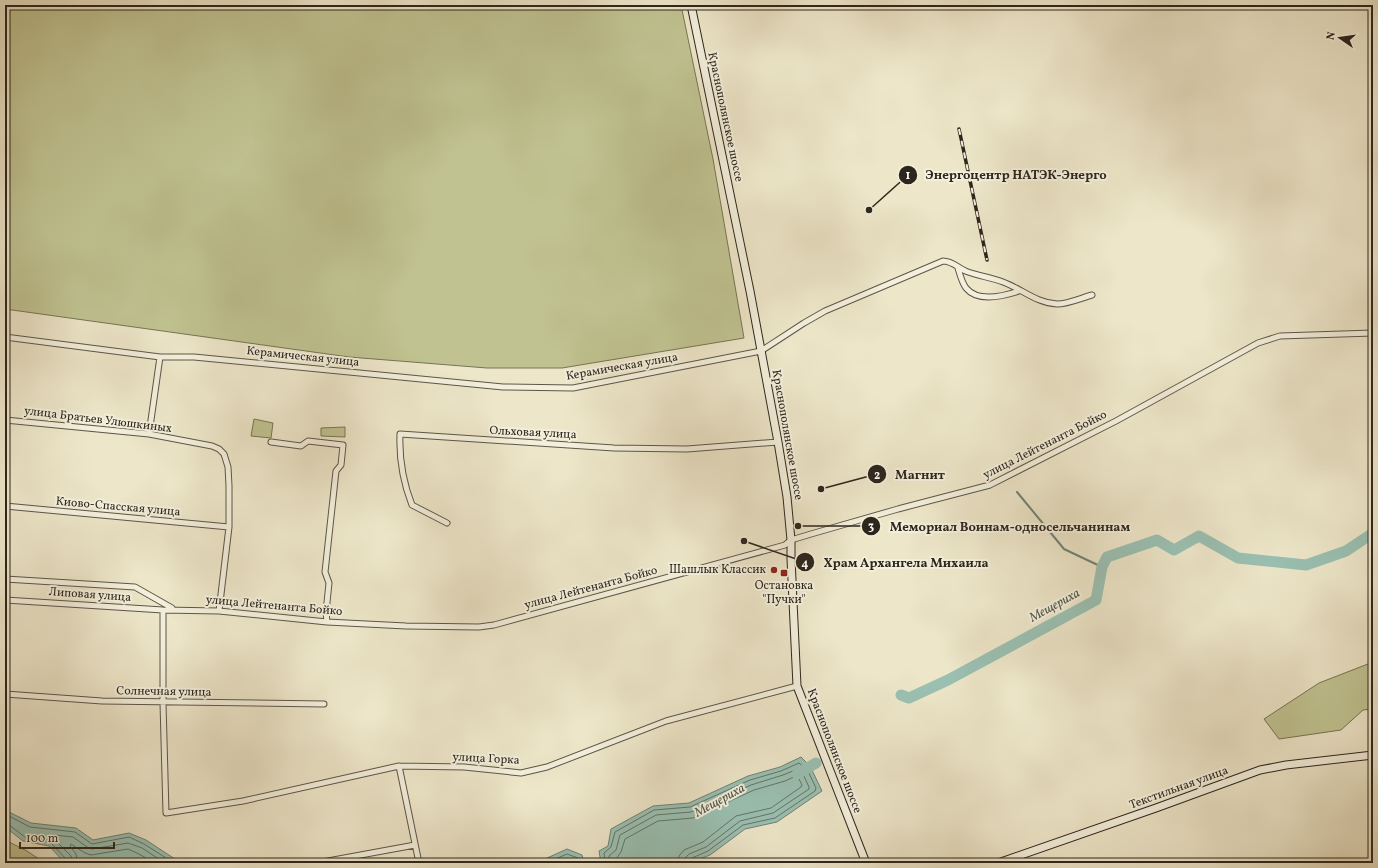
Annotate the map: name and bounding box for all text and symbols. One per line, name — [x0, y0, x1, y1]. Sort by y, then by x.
north arrow — [1320, 18, 1360, 58]
text: N — [1324, 31, 1340, 42]
street label: Краснополянское шоссе — [703, 51, 747, 184]
callout: Энергоцентр НАТЭК-Энерго — [898, 162, 1115, 187]
text: Энергоцентр НАТЭК-Энерго — [925, 167, 1107, 185]
text: 1 — [906, 168, 911, 184]
street label: Керамическая улица — [246, 343, 360, 371]
street label: Керамическая улица — [565, 349, 679, 385]
street label: Краснополянское шоссе — [768, 368, 806, 502]
street label: улица Братьев Улюшкиных — [23, 403, 173, 437]
street label: улица Лейтенанта Бойко — [980, 407, 1110, 483]
street label: Ольховая улица — [489, 423, 577, 443]
callout: Магнит — [867, 462, 953, 487]
text: Магнит — [895, 467, 946, 485]
text: 2 — [874, 468, 880, 484]
street label: Киово-Спасская улица — [55, 494, 181, 520]
callout: Мемориал Воинам-односельчанинам — [861, 514, 1138, 539]
text: 3 — [868, 519, 874, 535]
text: Мемориал Воинам-односельчанинам — [890, 519, 1130, 537]
callout: Храм Архангела Михаила — [795, 550, 996, 575]
text: Храм Архангела Михаила — [823, 555, 989, 573]
text: 4 — [801, 556, 809, 572]
place label: Шашлык Классик — [669, 562, 767, 578]
street label: улица Лейтенанта Бойко — [523, 563, 659, 613]
marker: Шашлык Классик — [769, 565, 779, 575]
marker: Остановка "Пучки" — [779, 568, 789, 578]
place label: Остановка "Пучки" — [755, 578, 813, 608]
street label: Липовая улица — [48, 584, 132, 606]
water label: Мещериха — [1026, 585, 1084, 628]
street label: улица Лейтенанта Бойко — [205, 592, 343, 620]
street label: Солнечная улица — [116, 683, 212, 701]
street label: Краснополянское шоссе — [803, 686, 865, 816]
street label: улица Горка — [452, 749, 520, 769]
street label: Текстильная улица — [1127, 763, 1231, 813]
water label: Мещериха — [691, 780, 749, 823]
scale bar — [20, 824, 114, 850]
text: 100 m — [26, 831, 59, 847]

